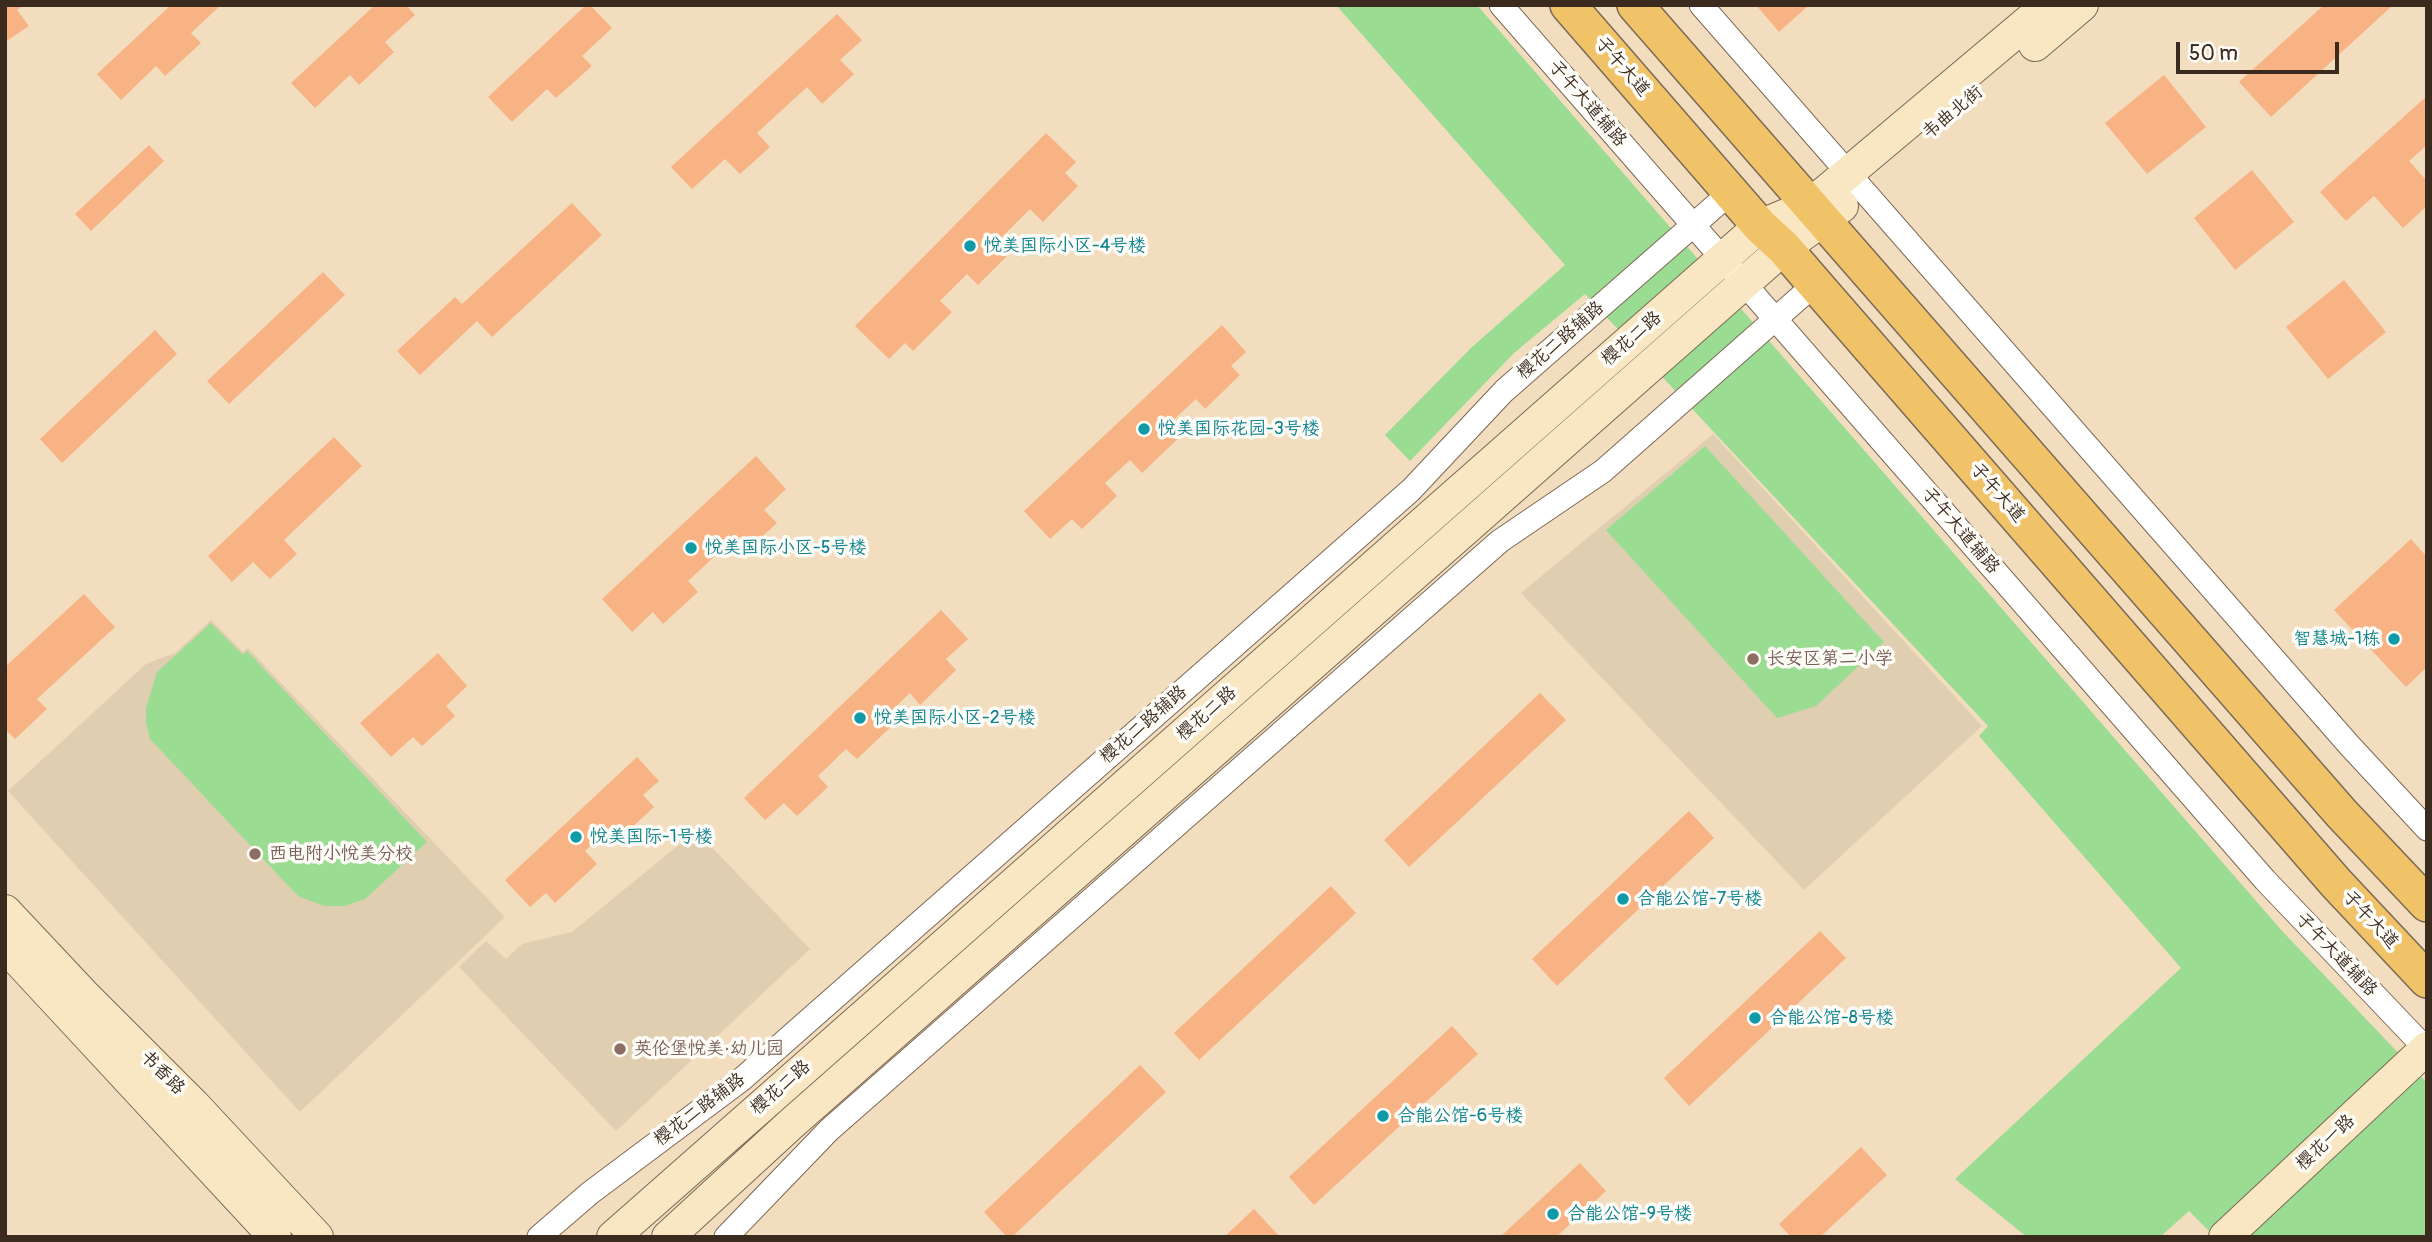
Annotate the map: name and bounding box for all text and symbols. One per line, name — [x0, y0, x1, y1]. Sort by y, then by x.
scale bar — [2180, 28, 2343, 72]
street label: 子午大道 — [1590, 33, 1654, 101]
text: 50 m — [2189, 40, 2238, 67]
street label: 子午大道辅路 — [1543, 56, 1631, 152]
street label: 韦曲北街 — [1918, 82, 1988, 144]
place label: 悦美国际小区-4号楼 — [984, 235, 1146, 257]
marker: 悦美国际小区-4号楼 — [962, 238, 978, 254]
street label: 樱花二路辅路 — [1513, 297, 1609, 385]
street label: 樱花二路 — [1598, 307, 1666, 371]
place label: 悦美国际花园-3号楼 — [1158, 418, 1320, 440]
marker: 悦美国际花园-3号楼 — [1136, 421, 1152, 437]
street label: 子午大道 — [1965, 459, 2029, 527]
street label: 子午大道辅路 — [1916, 483, 2004, 579]
place label: 悦美国际小区-5号楼 — [705, 537, 866, 559]
marker: 悦美国际小区-5号楼 — [683, 540, 699, 556]
place label: 智慧城-1栋 — [2293, 628, 2380, 650]
marker: 智慧城-1栋 — [2386, 631, 2402, 647]
place label: 长安区第二小学 — [1767, 648, 1893, 670]
marker: 长安区第二小学 — [1745, 651, 1761, 667]
street label: 樱花二路辅路 — [1096, 681, 1192, 769]
street label: 樱花二路 — [1173, 682, 1241, 746]
place label: 悦美国际小区-2号楼 — [874, 707, 1036, 729]
marker: 悦美国际小区-2号楼 — [852, 710, 868, 726]
place label: 悦美国际-1号楼 — [590, 826, 713, 848]
marker: 悦美国际-1号楼 — [568, 829, 584, 845]
place label: 西电附小悦美分校 — [269, 843, 413, 865]
marker: 西电附小悦美分校 — [247, 846, 263, 862]
street label: 子午大道 — [2338, 886, 2402, 954]
place label: 合能公馆-7号楼 — [1637, 888, 1762, 910]
marker: 合能公馆-7号楼 — [1615, 891, 1631, 907]
street label: 子午大道辅路 — [2291, 909, 2381, 1001]
place label: 合能公馆-8号楼 — [1769, 1007, 1894, 1029]
marker: 合能公馆-8号楼 — [1747, 1010, 1763, 1026]
place label: 英伦堡悦美·幼儿园 — [634, 1038, 784, 1060]
marker: 英伦堡悦美·幼儿园 — [612, 1041, 628, 1057]
street label: 书香路 — [135, 1046, 189, 1100]
street label: 樱花二路 — [747, 1056, 815, 1120]
street label: 樱花二路辅路 — [650, 1069, 750, 1151]
place label: 合能公馆-6号楼 — [1397, 1105, 1523, 1127]
marker: 合能公馆-6号楼 — [1375, 1108, 1391, 1124]
street label: 樱花一路 — [2292, 1111, 2360, 1175]
place label: 合能公馆-9号楼 — [1567, 1203, 1692, 1225]
marker: 合能公馆-9号楼 — [1545, 1206, 1561, 1222]

